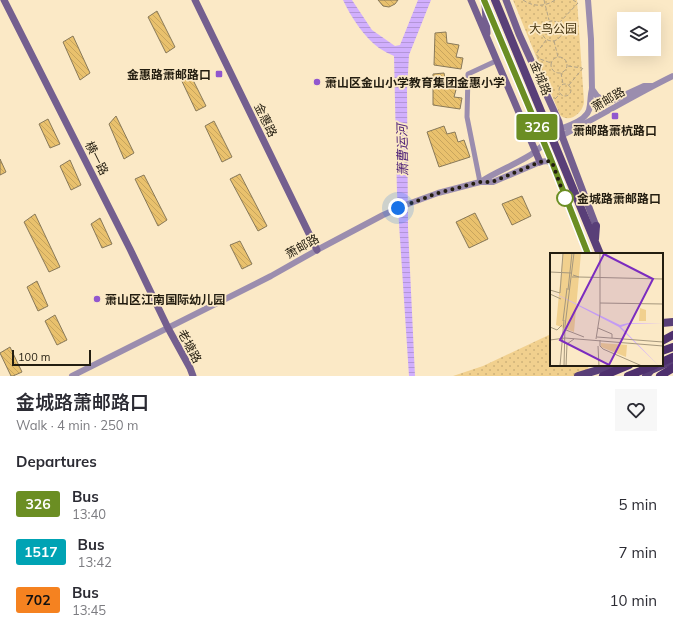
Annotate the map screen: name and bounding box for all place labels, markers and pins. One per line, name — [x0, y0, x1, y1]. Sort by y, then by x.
place label: 金惠路萧邮路口 — [127, 67, 211, 82]
marker: 金惠路萧邮路口 — [214, 69, 224, 79]
place label: 萧山区金山小学教育集团金惠小学 — [325, 75, 505, 90]
marker: 萧山区金山小学教育集团金惠小学 — [312, 77, 322, 87]
marker: 萧邮路萧杭路口 — [610, 111, 620, 121]
place label: 萧邮路萧杭路口 — [573, 123, 657, 138]
marker: 金城路萧邮路口 — [556, 189, 574, 207]
place label: 金城路萧邮路口 — [577, 191, 661, 206]
place label: 萧山区江南国际幼儿园 — [105, 292, 225, 307]
marker: 萧山区江南国际幼儿园 — [92, 294, 102, 304]

